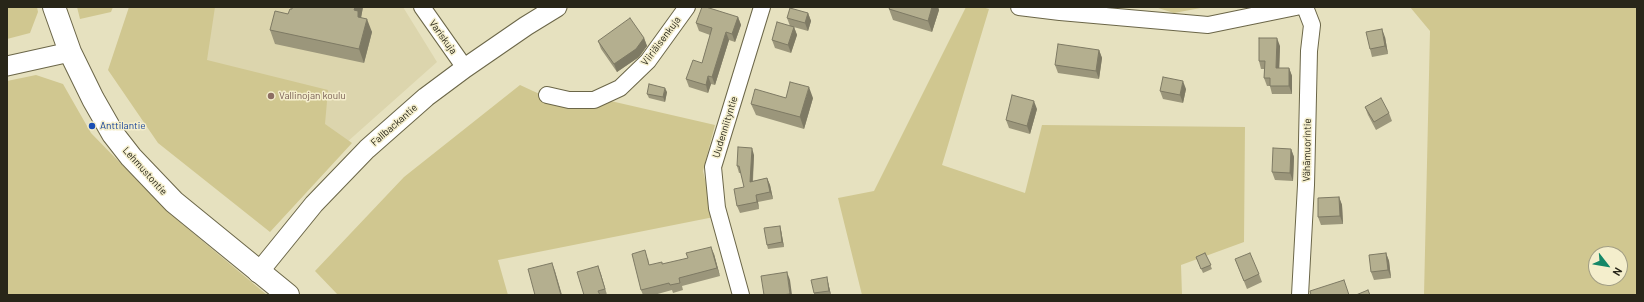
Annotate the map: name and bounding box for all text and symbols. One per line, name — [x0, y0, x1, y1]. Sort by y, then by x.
street label: Viiriäisenkuja — [639, 14, 683, 68]
street label: Variskuja — [427, 18, 459, 56]
place label: Vallinojan koulu — [279, 90, 346, 102]
marker: Vallinojan koulu — [266, 91, 276, 101]
street label: Uudenniityntie — [710, 95, 740, 159]
street label: Fallbackantie — [368, 102, 420, 148]
street label: Vähämuorintie — [1300, 118, 1314, 182]
place label: Anttilantie — [100, 120, 146, 132]
marker: Anttilantie — [87, 121, 97, 131]
street label: Lehmustontie — [120, 144, 170, 198]
north arrow — [1588, 246, 1628, 286]
text: N — [1610, 265, 1625, 278]

